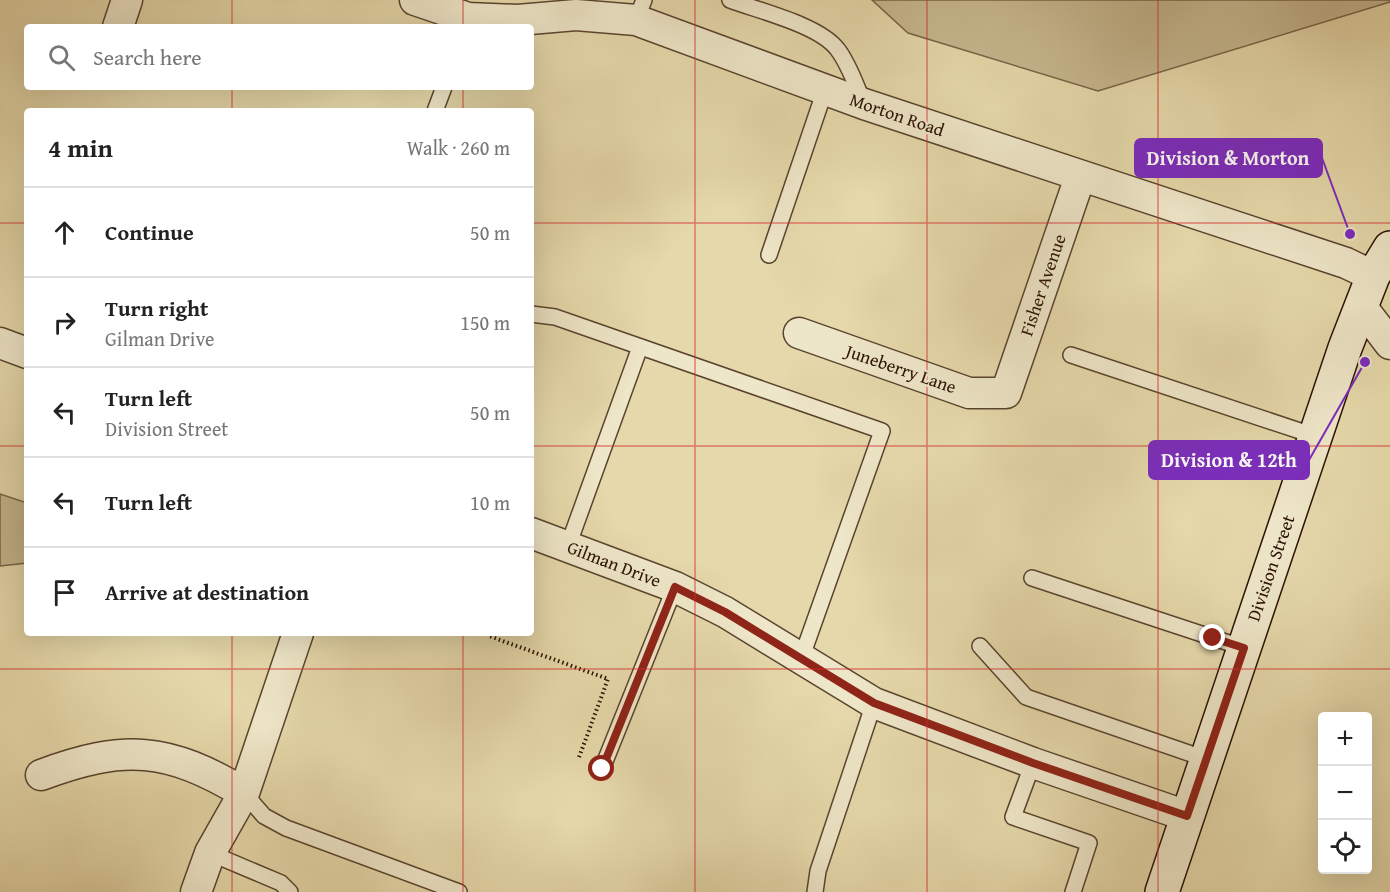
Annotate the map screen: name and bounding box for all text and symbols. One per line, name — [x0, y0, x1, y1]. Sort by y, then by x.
search box — [24, 24, 534, 90]
icon: search — [45, 41, 78, 74]
text: Search here — [93, 41, 202, 73]
street label: Morton Road — [846, 86, 949, 143]
text: 4 min — [48, 128, 113, 167]
text: Walk · 260 m — [407, 133, 510, 162]
callout: Division & Morton — [1135, 139, 1322, 177]
text: Division & Morton — [1147, 143, 1310, 172]
icon: ahead — [48, 216, 81, 249]
text: Continue — [105, 216, 194, 248]
text: 50 m — [470, 218, 510, 247]
street label: Fisher Avenue — [1012, 230, 1073, 339]
text: Turn right — [105, 292, 208, 324]
icon: right — [48, 306, 81, 339]
text: 150 m — [460, 308, 510, 337]
text: Gilman Drive — [105, 324, 214, 353]
street label: Juneberry Lane — [840, 336, 960, 400]
text: Turn left — [105, 382, 192, 414]
icon: left — [48, 396, 81, 429]
text: 50 m — [470, 398, 510, 427]
text: Division Street — [105, 414, 228, 443]
callout: Division & 12th — [1149, 441, 1309, 479]
text: Division & 12th — [1161, 445, 1297, 474]
icon: left — [48, 486, 81, 519]
text: Turn left — [105, 486, 192, 518]
text: 10 m — [470, 488, 510, 517]
street label: Division Street — [1240, 510, 1302, 625]
street label: Gilman Drive — [563, 533, 665, 594]
icon: arrive — [48, 576, 81, 609]
text: Arrive at destination — [105, 576, 309, 608]
route end — [1199, 624, 1225, 650]
map controls — [1318, 712, 1372, 874]
button: + — [1318, 712, 1372, 766]
route start — [588, 755, 614, 781]
button: − — [1318, 766, 1372, 820]
button: locate — [1318, 820, 1372, 874]

